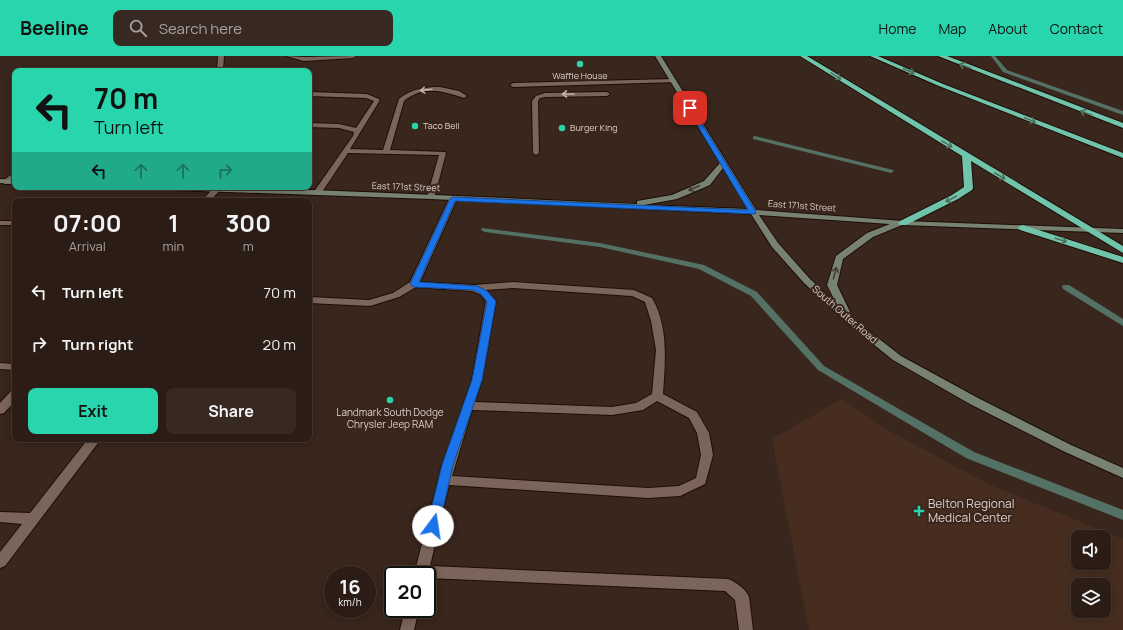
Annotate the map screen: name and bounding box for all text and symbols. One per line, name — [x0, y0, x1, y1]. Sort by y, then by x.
search box — [113, 10, 393, 46]
text: Beeline — [20, 15, 89, 41]
icon: search — [127, 17, 149, 39]
text: Search here — [159, 18, 242, 39]
text: Home — [879, 19, 916, 38]
text: Map — [938, 19, 966, 38]
text: About — [988, 19, 1028, 38]
text: Contact — [1050, 19, 1103, 38]
marker: Waffle House — [575, 59, 585, 69]
one-way arrow — [960, 61, 972, 69]
one-way arrow — [903, 68, 915, 76]
place label: Waffle House — [552, 69, 608, 82]
one-way arrow — [830, 73, 842, 81]
text: 70 m — [94, 79, 158, 117]
icon: left — [28, 84, 80, 136]
one-way arrow — [420, 86, 433, 94]
one-way arrow — [562, 90, 575, 98]
pin — [673, 91, 707, 125]
icon: arrive — [679, 97, 701, 119]
one-way arrow — [1081, 108, 1093, 116]
text: Turn left — [94, 115, 164, 139]
one-way arrow — [1023, 117, 1035, 124]
place label: Taco Bell — [423, 119, 460, 132]
marker: Taco Bell — [410, 121, 420, 131]
place label: Burger King — [570, 121, 618, 134]
marker: Burger King — [557, 123, 567, 133]
one-way arrow — [941, 141, 953, 149]
icon: left — [88, 160, 110, 182]
icon: ahead — [130, 160, 152, 182]
icon: ahead — [172, 160, 194, 182]
icon: right — [214, 160, 236, 182]
one-way arrow — [994, 173, 1006, 181]
street label: East 171st Street — [372, 179, 441, 194]
one-way arrow — [689, 185, 701, 192]
one-way arrow — [945, 195, 957, 203]
street label: East 171st Street — [767, 197, 837, 214]
text: 07:00 — [53, 206, 121, 239]
text: 1 — [168, 206, 179, 239]
text: 300 — [225, 206, 271, 239]
one-way arrow — [1054, 236, 1066, 244]
text: Arrival — [69, 237, 106, 255]
text: min — [163, 237, 184, 255]
text: m — [243, 237, 254, 255]
one-way arrow — [832, 266, 839, 279]
icon: left — [28, 281, 50, 303]
text: Turn left — [62, 282, 124, 303]
text: 70 m — [264, 282, 296, 303]
street label: South Outer Road — [809, 282, 881, 346]
icon: right — [28, 333, 50, 355]
text: Turn right — [62, 334, 133, 355]
text: 20 m — [263, 334, 296, 355]
button: Exit — [28, 388, 158, 434]
button: Share — [166, 388, 296, 434]
marker: Landmark South Dodge Chrysler Jeep RAM — [385, 395, 395, 405]
place label: Landmark South Dodge Chrysler Jeep RAM — [336, 405, 444, 431]
place label: Belton Regional Medical Center — [928, 495, 1015, 526]
position arrow — [412, 505, 454, 547]
marker: Belton Regional Medical Center — [913, 505, 925, 517]
map controls — [1071, 530, 1111, 618]
button: sound — [1071, 530, 1111, 570]
speed limit sign: 20 — [384, 566, 436, 618]
text: 16 — [339, 573, 361, 600]
button: layers — [1071, 578, 1111, 618]
text: km/h — [338, 595, 362, 609]

